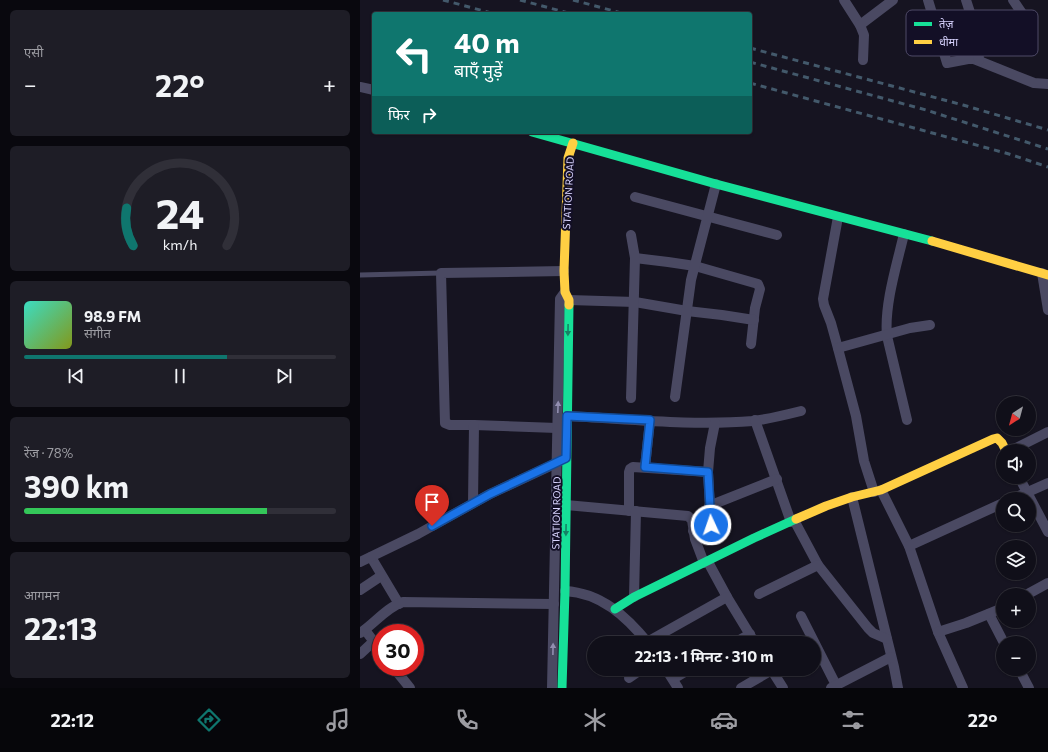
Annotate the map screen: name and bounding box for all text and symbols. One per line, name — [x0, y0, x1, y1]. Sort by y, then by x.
legend — [906, 10, 1038, 56]
text: तेज़ — [939, 17, 954, 30]
text: 40 m — [454, 25, 520, 59]
icon: left — [388, 28, 440, 80]
text: धीमा — [939, 35, 958, 48]
text: एसी — [24, 44, 43, 60]
text: बाएँ मुड़ें — [454, 59, 503, 81]
text: 22° — [155, 66, 205, 103]
text: − — [24, 71, 37, 98]
text: + — [323, 71, 336, 98]
icon: right — [418, 104, 440, 126]
text: फिर — [388, 105, 410, 123]
street label: STATION ROAD — [560, 156, 576, 230]
text: 24 — [156, 187, 204, 238]
text: km/h — [163, 235, 197, 253]
text: 98.9 FM — [84, 307, 141, 325]
one-way arrow — [565, 324, 572, 336]
text: संगीत — [84, 325, 111, 341]
icon: previous — [65, 365, 87, 387]
icon: pause — [169, 365, 191, 387]
icon: next — [273, 365, 295, 387]
north arrow — [996, 396, 1036, 436]
map controls — [996, 396, 1036, 676]
one-way arrow — [555, 400, 561, 413]
button: sound — [996, 444, 1036, 484]
text: रेंज · 78% — [24, 445, 73, 461]
text: 390 km — [24, 467, 129, 504]
street label: STATION ROAD — [549, 476, 563, 550]
pin — [415, 485, 449, 526]
icon: arrive — [421, 491, 443, 513]
button: search — [996, 492, 1036, 532]
position arrow — [690, 504, 732, 546]
one-way arrow — [563, 524, 569, 537]
button: layers — [996, 540, 1036, 580]
text: आगमन — [24, 587, 60, 603]
button: + — [996, 588, 1036, 628]
text: 22:13 — [24, 609, 97, 646]
speed limit sign: 30 — [372, 624, 424, 676]
button: − — [996, 636, 1036, 676]
one-way arrow — [550, 642, 556, 655]
text: 22:13 · 1 मिनट · 310 m — [635, 647, 773, 665]
icon: directions — [195, 706, 223, 734]
icon: music — [324, 706, 352, 734]
icon: phone — [453, 706, 481, 734]
icon: climate — [581, 706, 609, 734]
icon: car — [710, 706, 738, 734]
icon: filters — [839, 706, 867, 734]
text: 22:12 — [50, 709, 94, 731]
text: 22° — [968, 709, 998, 731]

